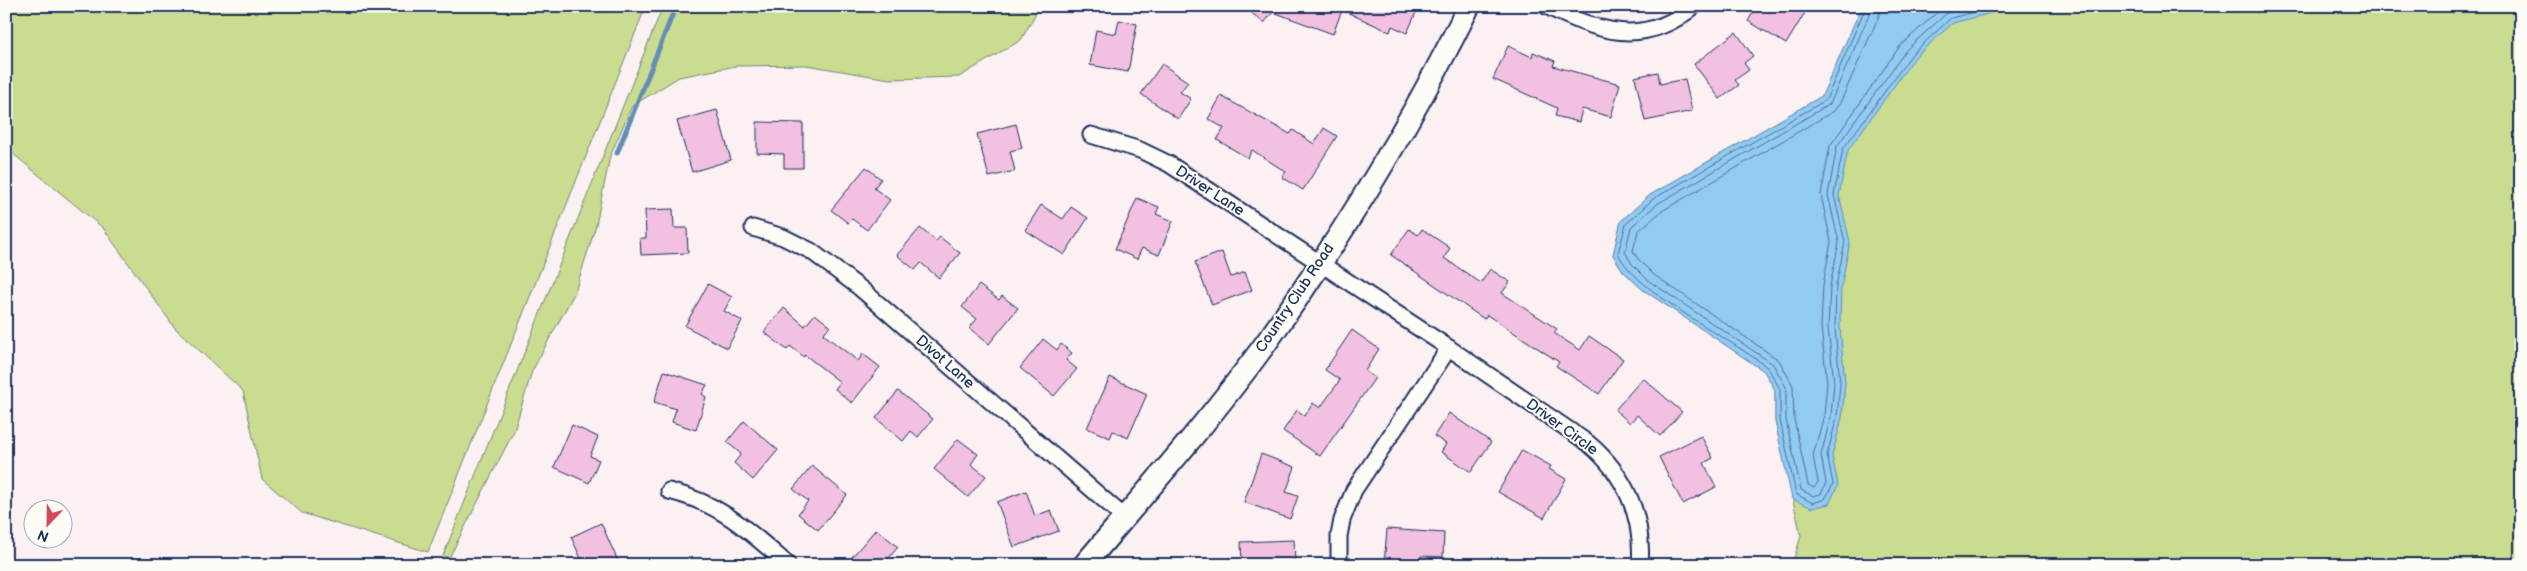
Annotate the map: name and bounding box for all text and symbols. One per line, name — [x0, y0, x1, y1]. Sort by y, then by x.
street label: Driver Lane — [1172, 162, 1248, 220]
street label: Country Club Road — [1251, 240, 1339, 356]
street label: Divot Lane — [912, 331, 978, 393]
street label: Driver Circle — [1522, 395, 1602, 459]
north arrow — [22, 498, 72, 548]
text: N — [35, 526, 51, 545]

